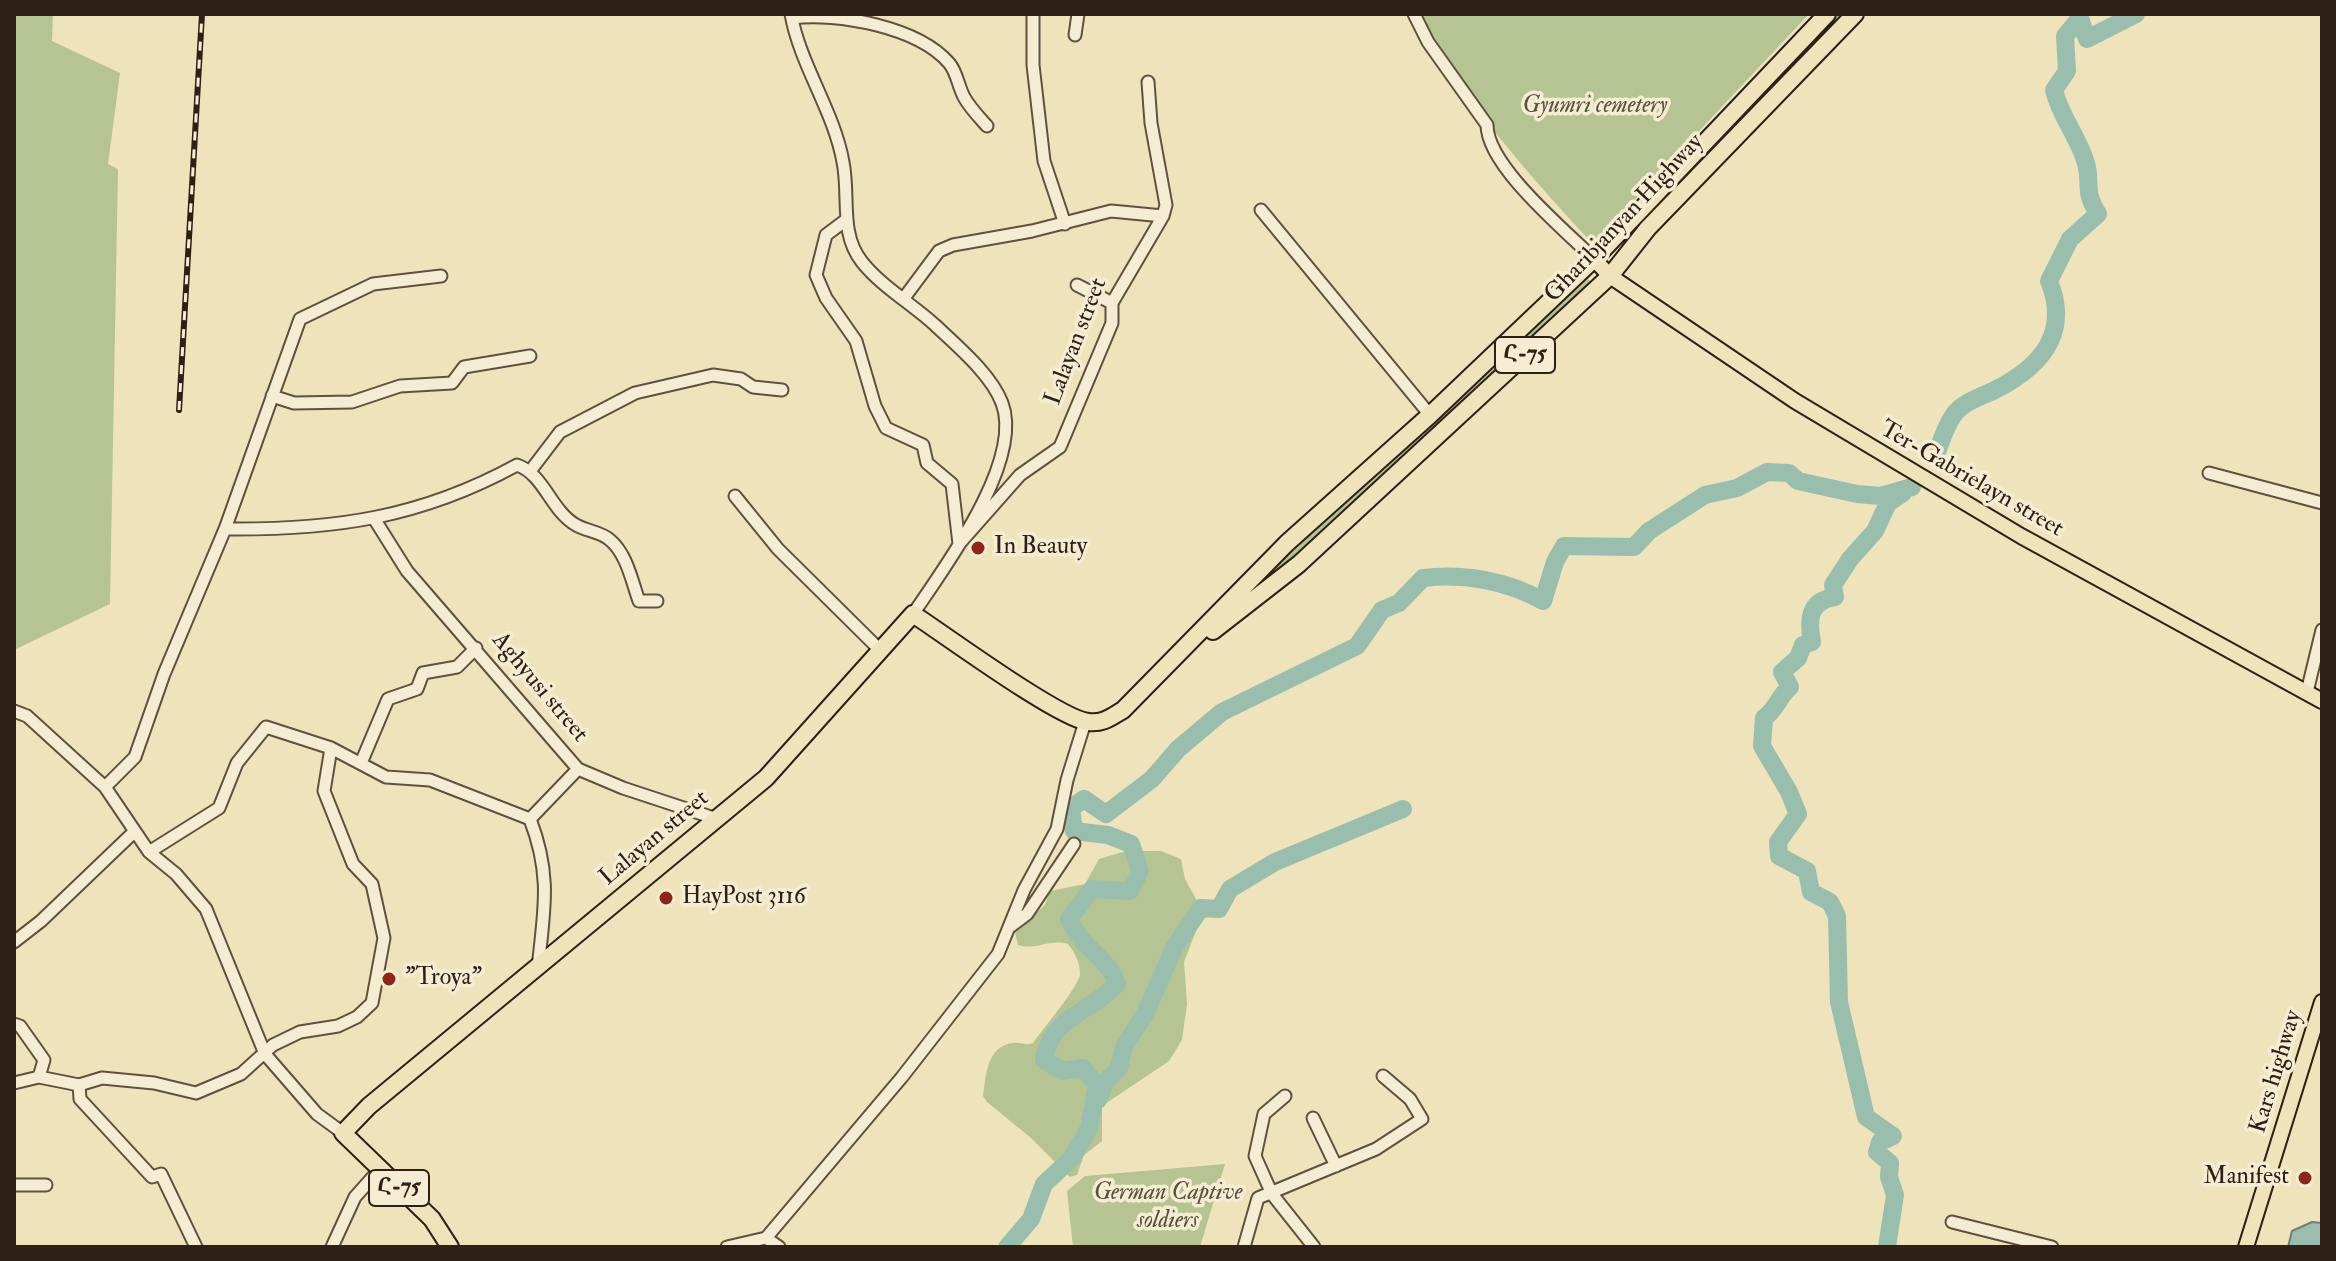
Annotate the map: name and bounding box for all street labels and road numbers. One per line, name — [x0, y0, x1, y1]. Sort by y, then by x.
street label: Gharibjanyan Highway — [1539, 129, 1711, 309]
street label: Lalayan street — [1040, 275, 1114, 409]
road number: Հ-75 — [1495, 337, 1555, 373]
street label: Ter-Gabrielayn street — [1874, 416, 2068, 544]
street label: Aghyusi street — [485, 627, 593, 749]
street label: Lalayan street — [595, 785, 715, 893]
street label: Kars highway — [2245, 1007, 2309, 1137]
road number: Հ-75 — [369, 1170, 429, 1206]

